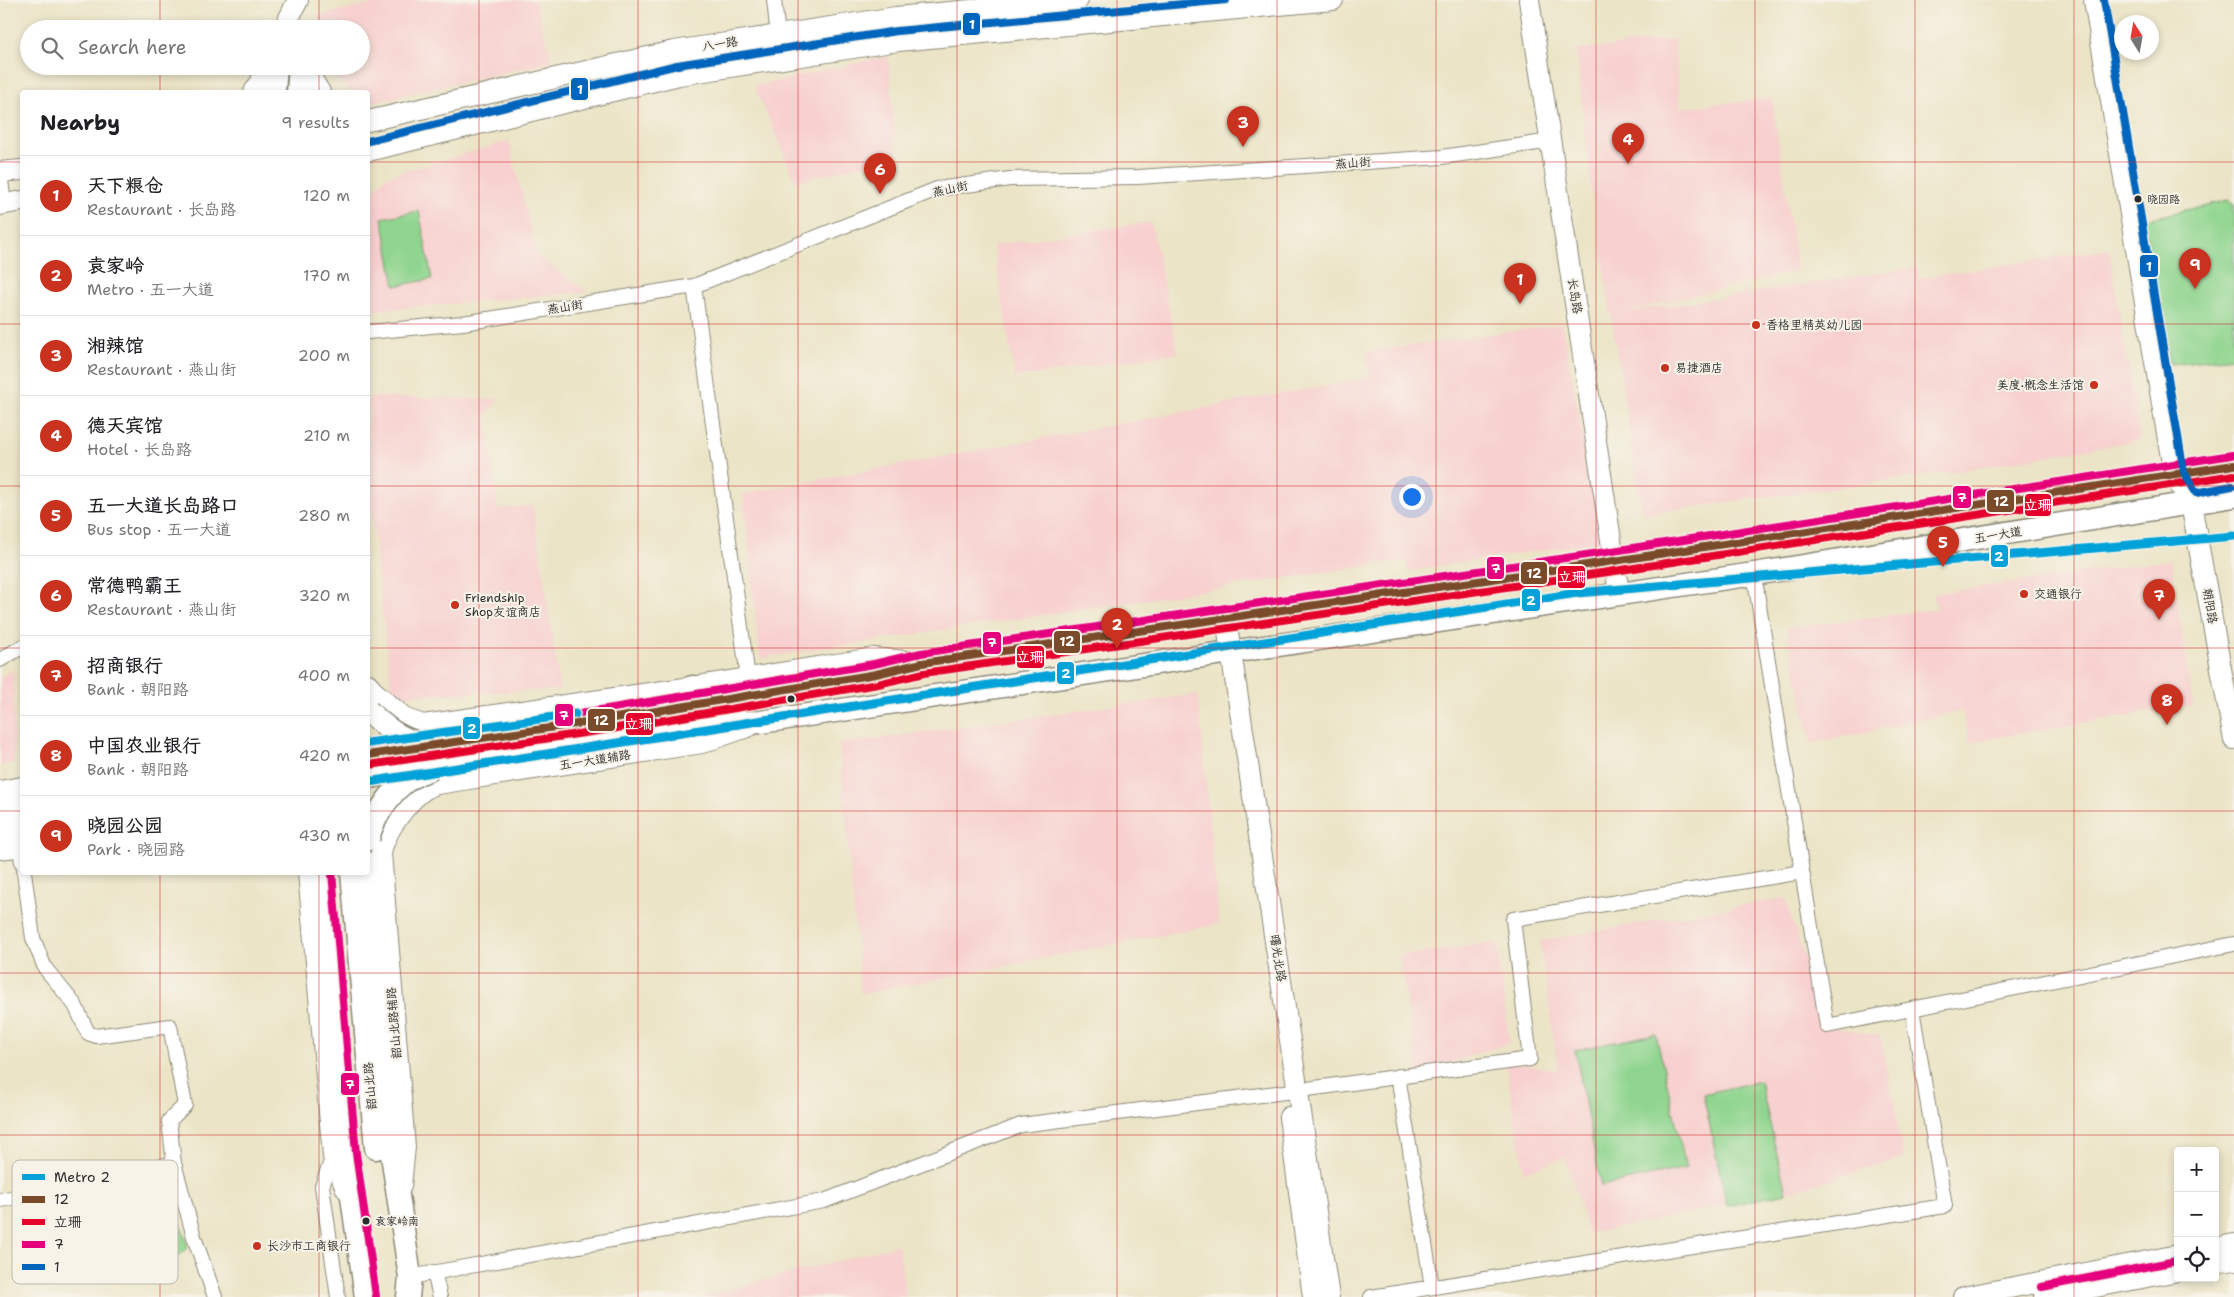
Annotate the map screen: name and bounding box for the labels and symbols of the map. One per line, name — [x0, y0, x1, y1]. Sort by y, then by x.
line badge: 1 — [962, 12, 981, 36]
text: 1 — [969, 15, 975, 33]
north arrow — [2114, 15, 2159, 60]
street label: 八一路 — [701, 33, 739, 55]
line badge: 1 — [570, 77, 589, 101]
text: 1 — [577, 80, 583, 98]
pin: 3 — [1227, 106, 1259, 147]
pin: 4 — [1612, 123, 1644, 164]
pin: 6 — [864, 153, 896, 194]
street label: 燕山街 — [1334, 154, 1372, 172]
street label: 燕山街 — [931, 177, 969, 201]
place label: 晓园路 — [2147, 192, 2180, 207]
marker: 晓园路 — [2133, 194, 2143, 204]
pin: 9 — [2179, 248, 2211, 289]
line badge: 1 — [2139, 254, 2159, 278]
text: 1 — [2146, 257, 2152, 275]
pin: 1 — [1504, 263, 1536, 304]
street label: 长岛路 — [1564, 277, 1586, 315]
street label: 燕山街 — [546, 296, 584, 318]
place label: 香格里精英幼儿园 — [1766, 317, 1862, 333]
marker: 香格里精英幼儿园 — [1750, 319, 1762, 331]
place label: 易捷酒店 — [1675, 360, 1723, 376]
marker: 易捷酒店 — [1659, 362, 1671, 374]
place label: 美度·概念生活馆 — [1997, 377, 2084, 393]
marker: 美度·概念生活馆 — [2088, 379, 2100, 391]
your location — [1399, 484, 1425, 510]
line badge: 7 — [1952, 485, 1972, 509]
text: 7 — [1957, 488, 1967, 506]
line badge: 12 — [1986, 489, 2015, 513]
text: 12 — [1993, 492, 2009, 510]
line badge: 立珊 — [2024, 493, 2052, 517]
text: 立珊 — [2024, 496, 2052, 514]
street label: 五一大道 — [1973, 523, 2023, 547]
pin: 5 — [1927, 526, 1959, 567]
line badge: 2 — [1990, 544, 2009, 568]
text: 2 — [1994, 547, 2004, 565]
line badge: 7 — [1486, 556, 1505, 580]
text: 7 — [1491, 559, 1501, 577]
line badge: 12 — [1520, 561, 1548, 585]
text: 12 — [1526, 564, 1542, 582]
line badge: 立珊 — [1557, 565, 1586, 589]
text: 立珊 — [1558, 568, 1586, 586]
pin: 7 — [2143, 579, 2175, 620]
place label: 交通银行 — [2034, 586, 2082, 602]
street label: 朝阳路 — [2199, 587, 2221, 625]
line badge: 2 — [1521, 588, 1541, 612]
marker: 交通银行 — [2018, 588, 2030, 600]
place label: Friendship Shop友谊商店 — [465, 590, 541, 620]
text: 2 — [1526, 591, 1536, 609]
marker: Friendship Shop友谊商店 — [449, 599, 461, 611]
pin: 2 — [1101, 608, 1133, 649]
line badge: 12 — [1053, 630, 1081, 654]
line badge: 7 — [982, 631, 1002, 655]
text: 12 — [1059, 632, 1075, 650]
text: 7 — [987, 633, 997, 651]
line badge: 立珊 — [1016, 645, 1045, 669]
text: 立珊 — [1016, 648, 1044, 666]
line badge: 2 — [1056, 661, 1075, 685]
text: 2 — [1061, 664, 1071, 682]
pin: 8 — [2151, 684, 2183, 725]
unlabelled marker — [786, 694, 796, 704]
line badge: 7 — [554, 703, 574, 727]
text: 7 — [559, 706, 569, 724]
line badge: 12 — [587, 708, 616, 732]
text: 12 — [593, 711, 609, 729]
line badge: 立珊 — [625, 712, 654, 736]
text: 立珊 — [625, 715, 653, 733]
line badge: 2 — [462, 716, 481, 740]
text: 2 — [467, 719, 477, 737]
street label: 五一大道辅路 — [558, 746, 632, 774]
street label: 曙光北路 — [1266, 933, 1290, 983]
street label: 韶山北路辅路 — [383, 986, 405, 1060]
street label: 韶山北路 — [360, 1061, 380, 1111]
line badge: 7 — [340, 1072, 360, 1096]
text: 7 — [345, 1075, 355, 1093]
legend — [12, 1160, 178, 1284]
text: Metro 2 — [54, 1168, 110, 1186]
text: 12 — [54, 1190, 69, 1208]
text: 立珊 — [54, 1213, 82, 1231]
place label: 袁家岭南 — [375, 1214, 419, 1229]
marker: 袁家岭南 — [361, 1216, 371, 1226]
text: 7 — [54, 1235, 64, 1253]
place label: 长沙市工商银行 — [267, 1238, 351, 1254]
marker: 长沙市工商银行 — [251, 1240, 263, 1252]
text: 1 — [54, 1258, 60, 1276]

